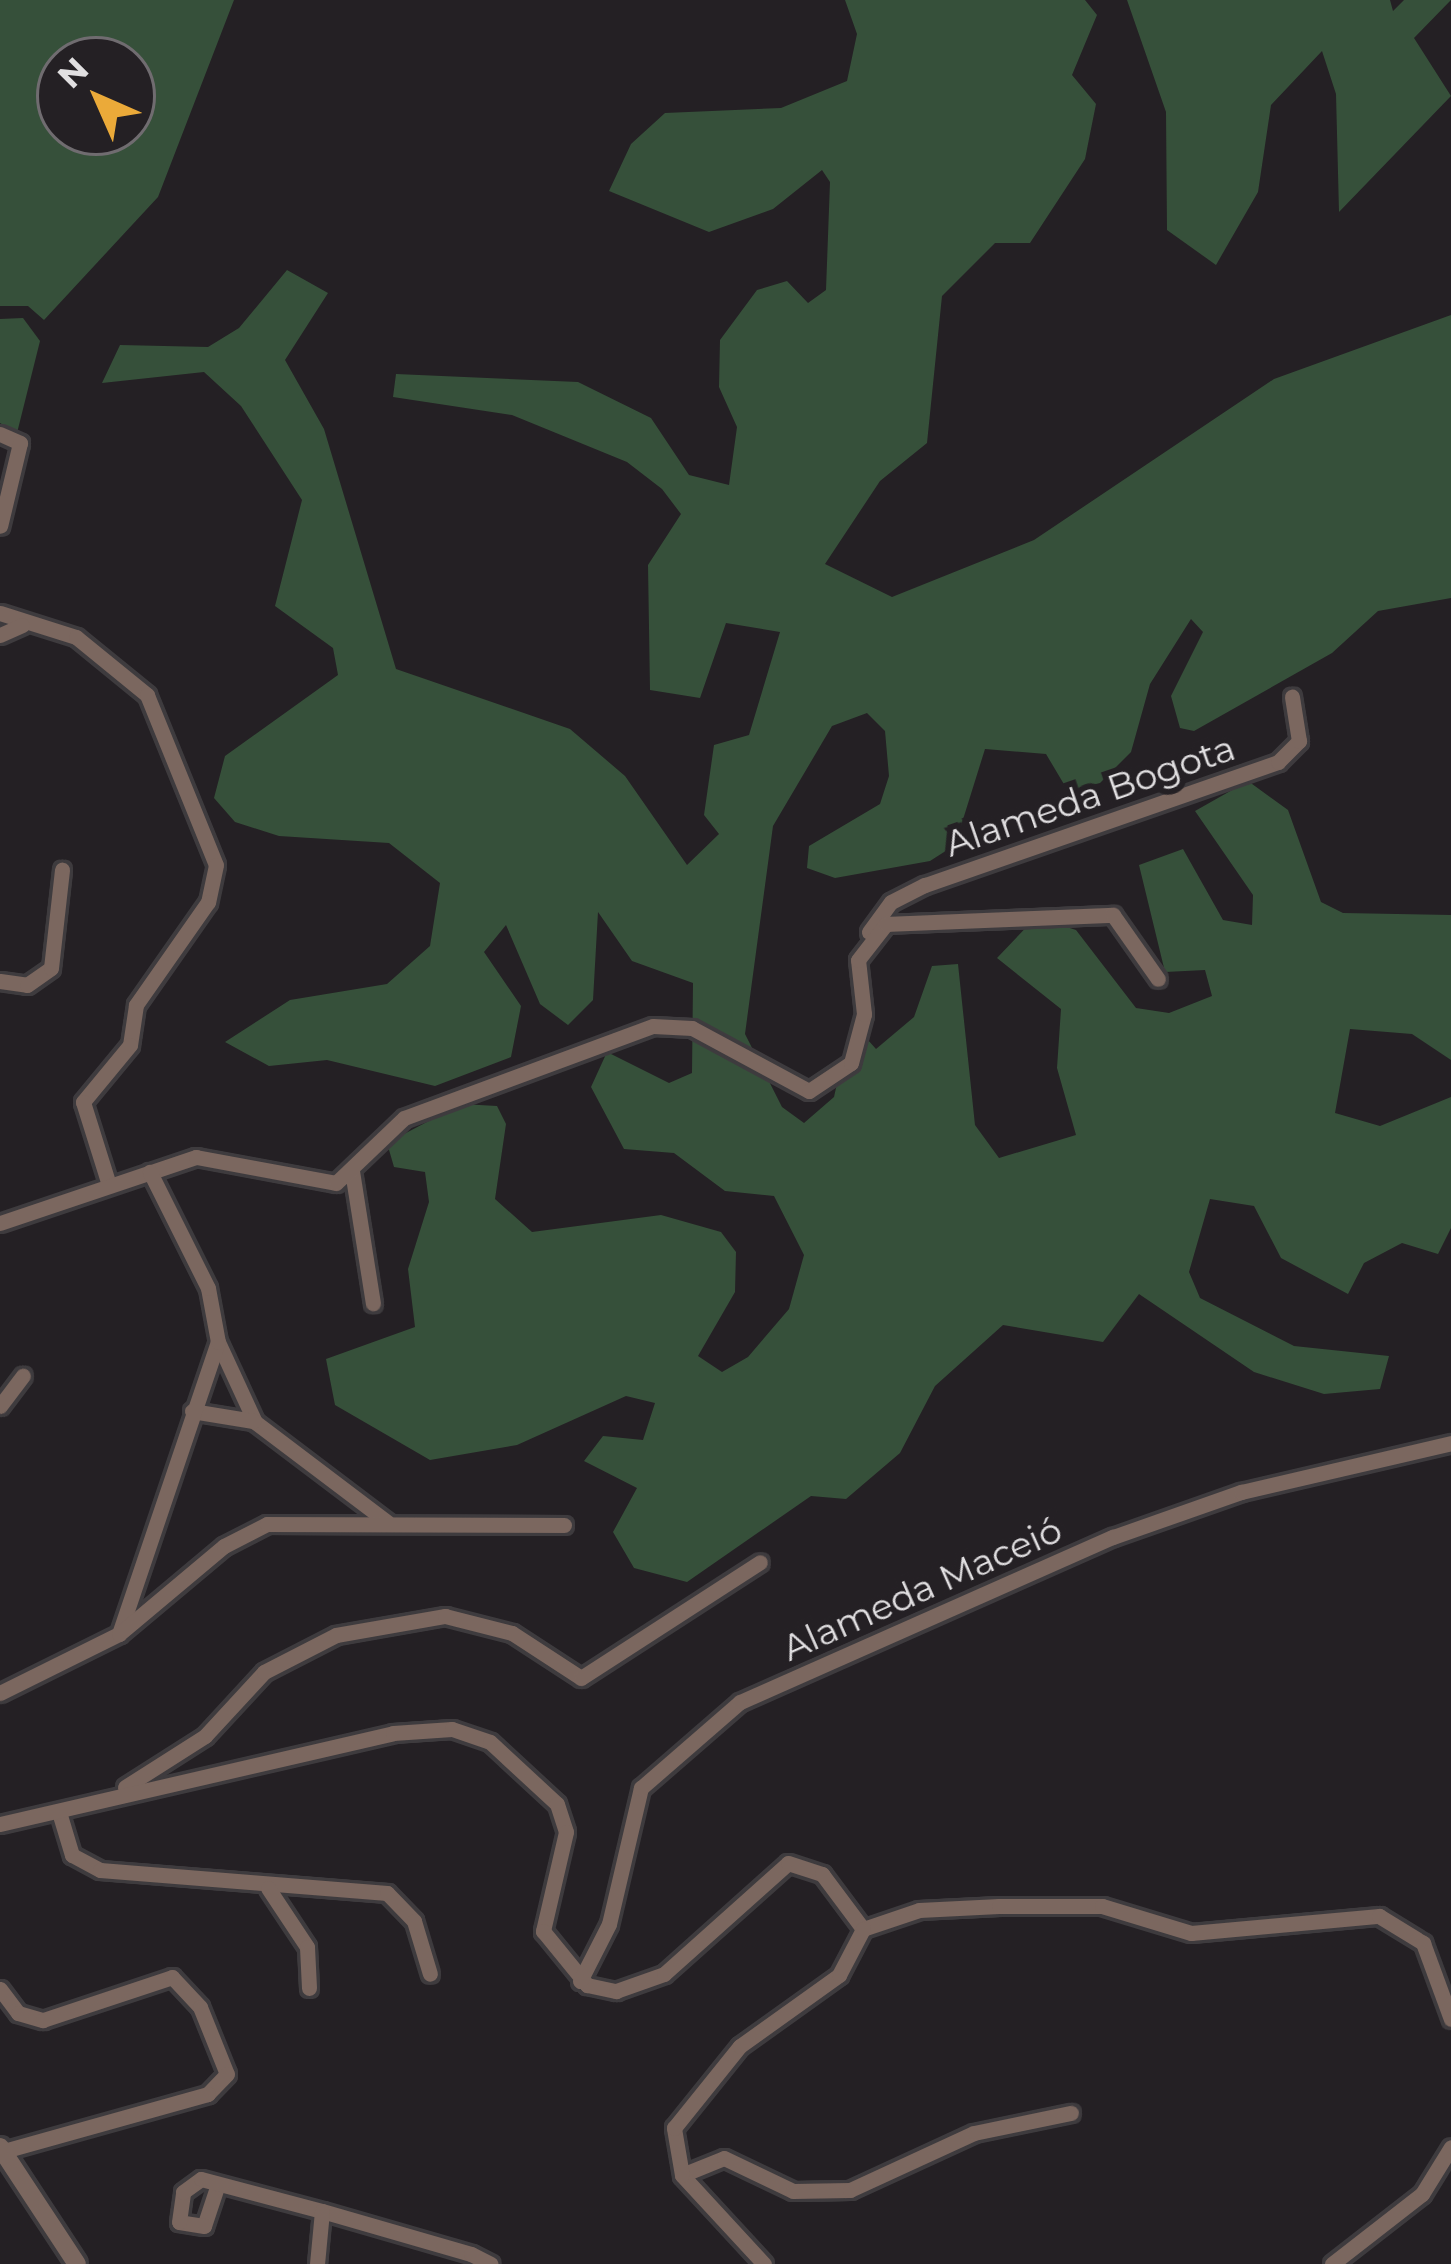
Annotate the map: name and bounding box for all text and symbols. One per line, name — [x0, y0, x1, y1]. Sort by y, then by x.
north arrow — [36, 36, 156, 156]
text: N — [49, 49, 96, 96]
street label: Alameda Bogota — [939, 726, 1241, 866]
street label: Alameda Maceió — [776, 1508, 1068, 1670]

